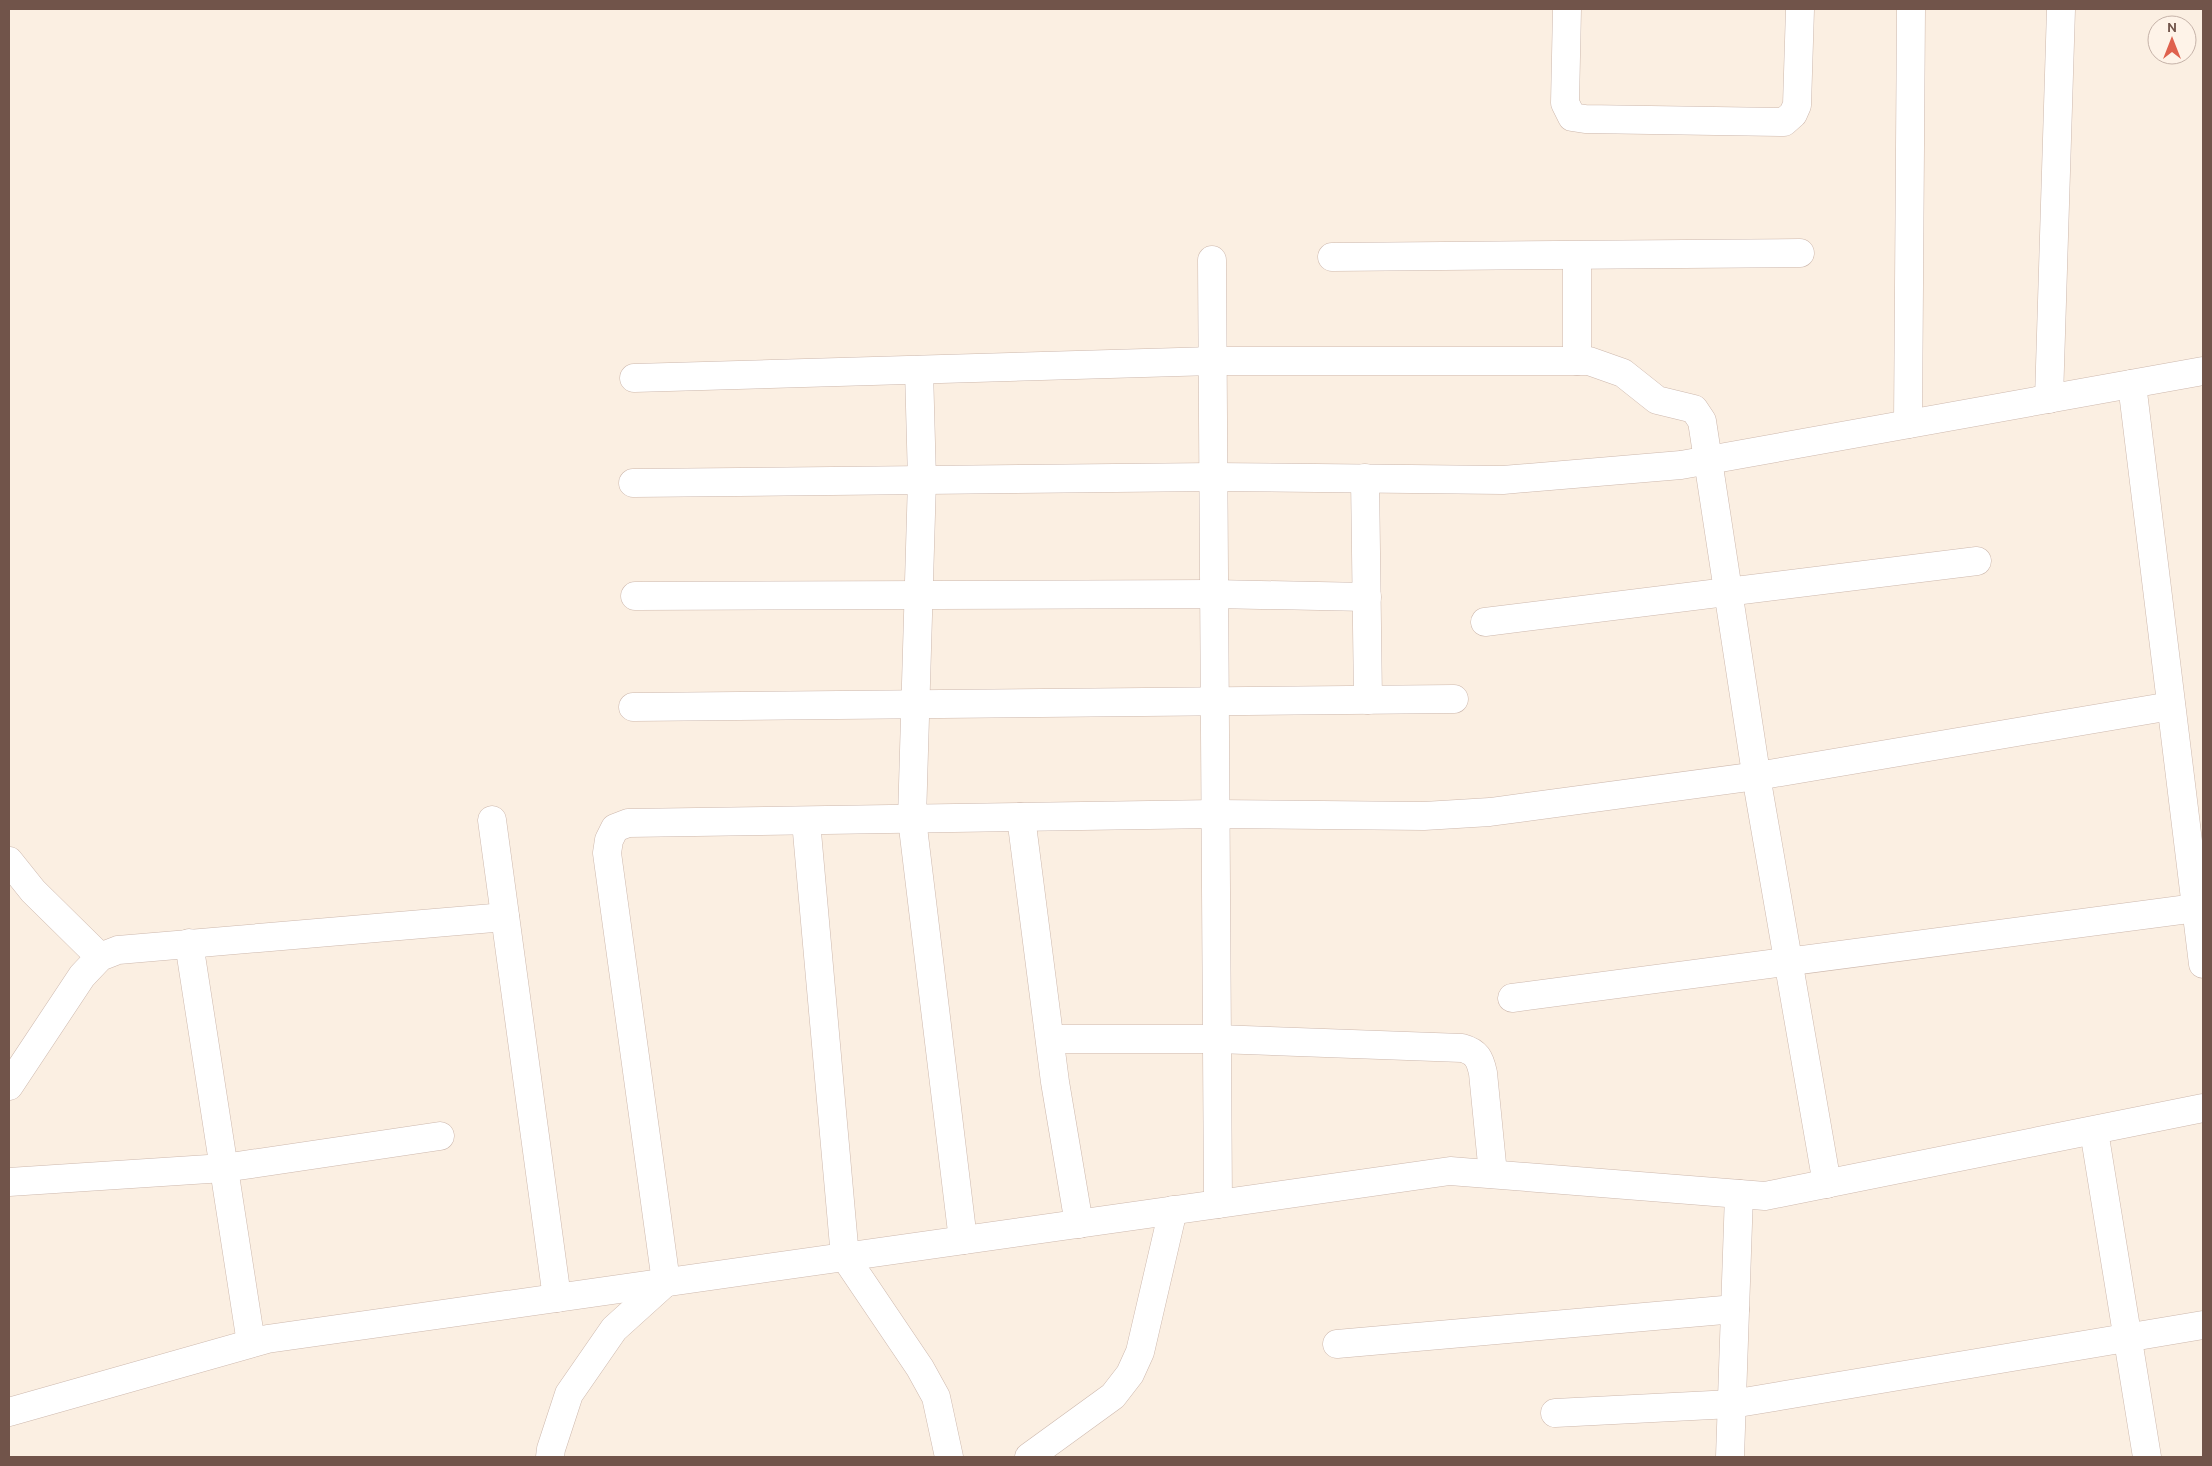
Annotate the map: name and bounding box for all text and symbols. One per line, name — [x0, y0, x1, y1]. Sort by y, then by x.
north arrow — [2147, 15, 2197, 65]
text: N — [2167, 20, 2177, 37]

